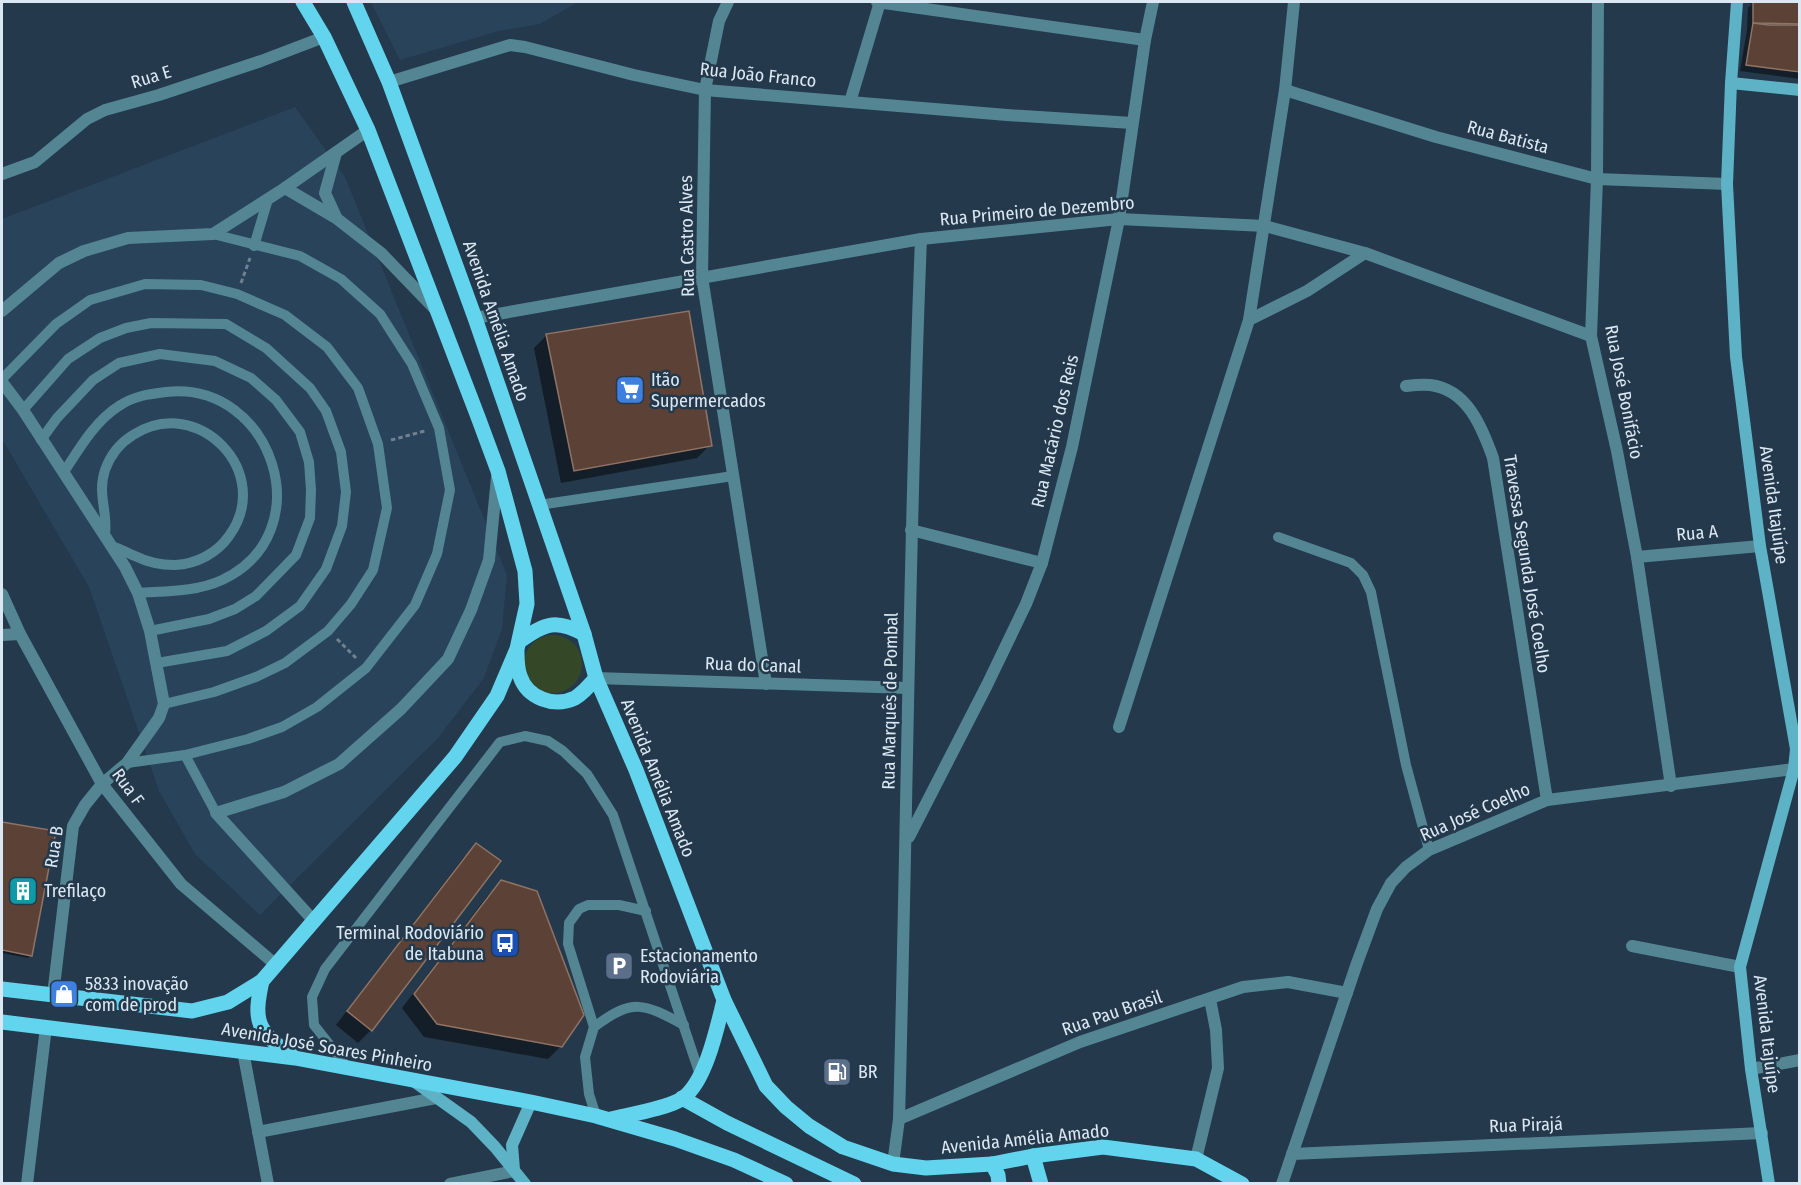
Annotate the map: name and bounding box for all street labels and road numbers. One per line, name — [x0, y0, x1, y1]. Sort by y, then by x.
street label: Rua João Franco — [699, 58, 817, 92]
street label: Rua E — [128, 61, 174, 93]
street label: Rua Batista — [1465, 116, 1551, 158]
street label: Rua Castro Alves — [675, 175, 699, 297]
street label: Rua Primeiro de Dezembro — [939, 192, 1135, 230]
street label: Avenida Amélia Amado — [458, 238, 534, 404]
street label: Rua José Bonifácio — [1600, 323, 1648, 461]
street label: Rua Macário dos Reis — [1027, 352, 1083, 510]
street label: Avenida Itajuípe — [1755, 445, 1793, 566]
street label: Travessa Segunda José Coelho — [1499, 453, 1555, 675]
street label: Rua A — [1675, 520, 1719, 546]
street label: Rua Marquês de Pombal — [877, 612, 903, 790]
street label: Rua do Canal — [704, 652, 802, 678]
street label: Avenida Amélia Amado — [616, 696, 700, 860]
street label: Rua F — [107, 764, 149, 810]
street label: Rua José Coelho — [1416, 778, 1534, 846]
street label: Rua B — [40, 824, 68, 870]
street label: Avenida Itajuípe — [1749, 974, 1785, 1095]
street label: Rua Pau Brasil — [1059, 986, 1165, 1040]
street label: Avenida José Soares Pinheiro — [220, 1018, 434, 1076]
street label: Rua Pirajá — [1489, 1113, 1564, 1137]
street label: Avenida Amélia Amado — [940, 1119, 1110, 1159]

